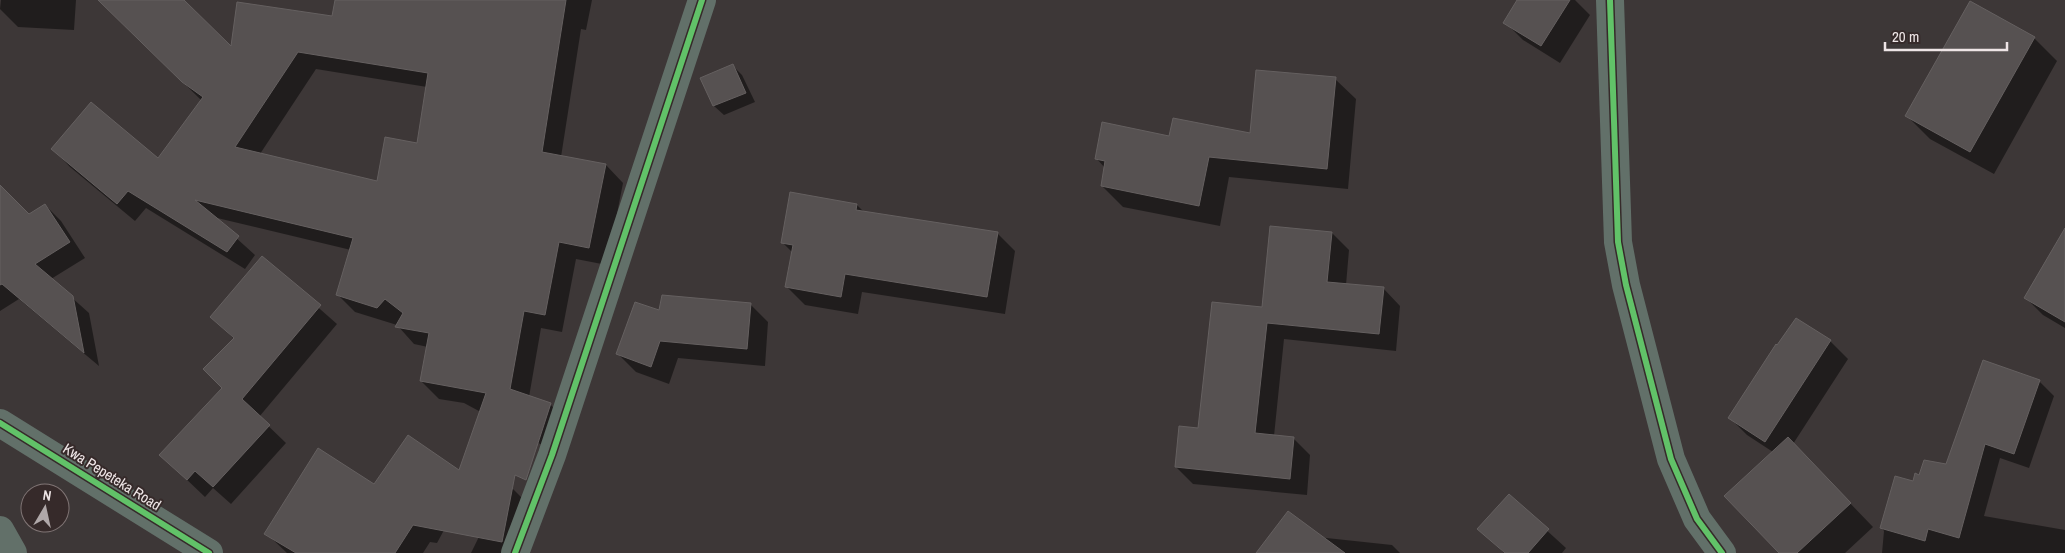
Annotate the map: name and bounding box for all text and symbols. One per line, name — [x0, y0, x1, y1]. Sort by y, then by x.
scale bar — [1885, 20, 2008, 52]
text: 20 m — [1892, 26, 1919, 47]
street label: Kwa Pepeteka Road — [59, 438, 165, 515]
north arrow — [20, 483, 70, 533]
text: N — [42, 486, 53, 505]

